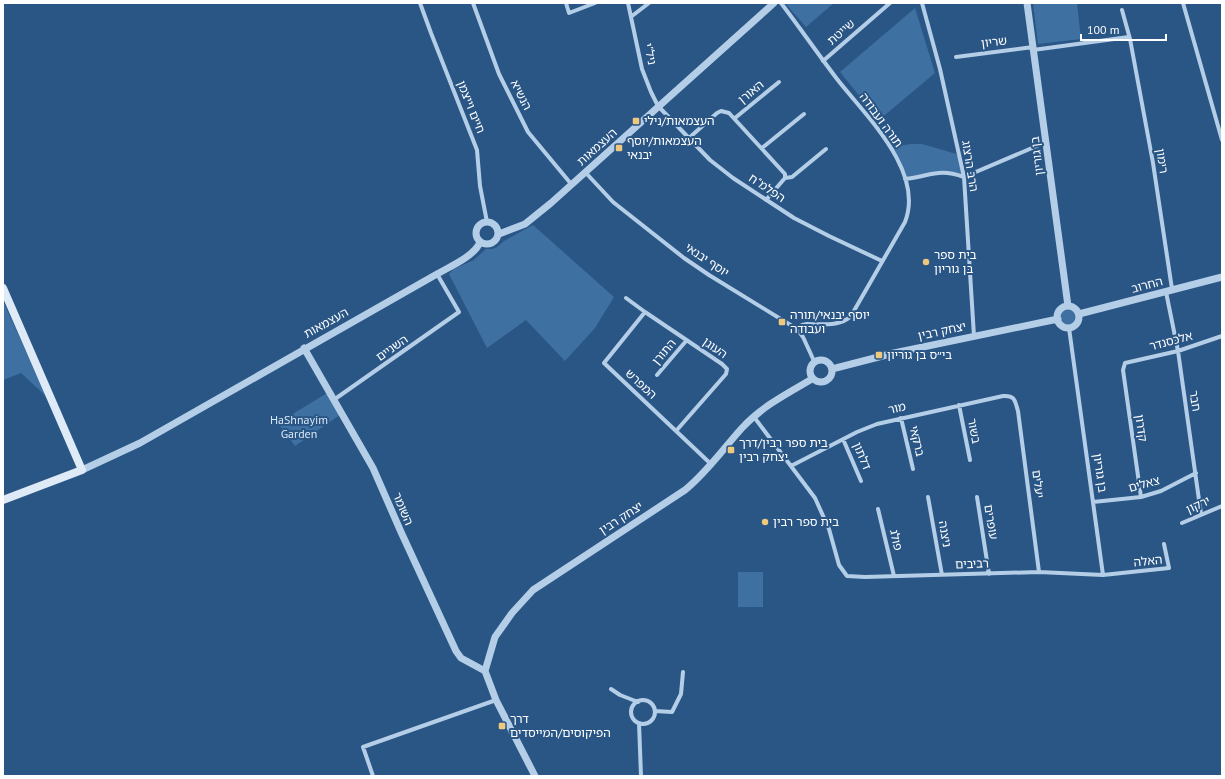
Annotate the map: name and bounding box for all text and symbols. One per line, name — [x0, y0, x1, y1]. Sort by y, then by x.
street label: שייטת — [824, 16, 858, 48]
scale bar — [1081, 16, 1166, 42]
text: 100 m — [1087, 22, 1120, 37]
street label: שריון — [980, 32, 1008, 51]
street label: ניל"י — [641, 42, 660, 66]
street label: הנשיא — [508, 77, 535, 112]
street label: האורן — [735, 77, 767, 107]
street label: חיים וייצמן — [454, 78, 489, 135]
street label: תורה ועבודה — [857, 90, 906, 150]
place label: העצמאות/נילי — [644, 113, 715, 128]
marker: העצמאות/נילי — [631, 116, 641, 126]
street label: העצמאות — [574, 125, 620, 168]
place label: העצמאות/יוסף יבנאי — [627, 133, 702, 162]
street label: בן גוריון — [1027, 135, 1046, 177]
street label: הרב הרצוג — [959, 139, 982, 193]
marker: העצמאות/יוסף יבנאי — [614, 143, 624, 153]
street label: רימון — [1153, 147, 1172, 175]
street label: הפלמ"ח — [746, 170, 788, 205]
street label: יוסף יבנאי — [682, 239, 732, 280]
place label: בית ספר בן גוריון — [934, 247, 977, 276]
marker: בית ספר בן גוריון — [921, 257, 931, 267]
street label: החרוב — [1129, 273, 1164, 296]
street label: העצמאות — [301, 304, 351, 341]
place label: יוסף יבנאי/תורה ועבודה — [790, 307, 870, 336]
marker: יוסף יבנאי/תורה ועבודה — [777, 317, 787, 327]
street label: יצחק רבין — [916, 318, 967, 343]
street label: אלכסנדר — [1148, 327, 1194, 353]
street label: השניים — [373, 331, 411, 364]
street label: העוגן — [700, 334, 731, 361]
street label: התורן — [648, 336, 679, 368]
place label: בי״ס בן גוריון — [887, 347, 952, 362]
marker: בי״ס בן גוריון — [874, 350, 884, 360]
street label: המפרש — [623, 365, 660, 402]
street label: חבר — [1186, 389, 1205, 412]
street label: מור — [887, 398, 907, 417]
park label: HaShnayim Garden — [270, 412, 328, 441]
street label: קדרון — [1132, 413, 1151, 443]
street label: בשור — [965, 417, 984, 445]
street label: ברקאי — [907, 424, 928, 458]
place label: בית ספר רבין/דרך יצחק רבין — [739, 435, 828, 464]
street label: דלתון — [850, 440, 875, 472]
marker: בית ספר רבין/דרך יצחק רבין — [726, 445, 736, 455]
street label: בן גוריון — [1090, 452, 1111, 494]
street label: יעלים — [1029, 469, 1048, 499]
street label: צאלים — [1127, 472, 1161, 495]
street label: השומר — [390, 490, 417, 527]
street label: ירקון — [1183, 493, 1212, 516]
street label: יצחק רבין — [596, 498, 645, 537]
street label: עופרים — [981, 503, 1002, 541]
place label: בית ספר רבין — [773, 514, 839, 529]
marker: בית ספר רבין — [760, 517, 770, 527]
street label: ניצנה — [936, 519, 955, 548]
street label: פולג — [887, 528, 906, 552]
street label: האלה — [1133, 552, 1163, 569]
street label: רביבים — [955, 555, 989, 572]
place label: דרך הפיקוסים/המייסדים — [510, 711, 611, 740]
marker: דרך הפיקוסים/המייסדים — [497, 721, 507, 731]

